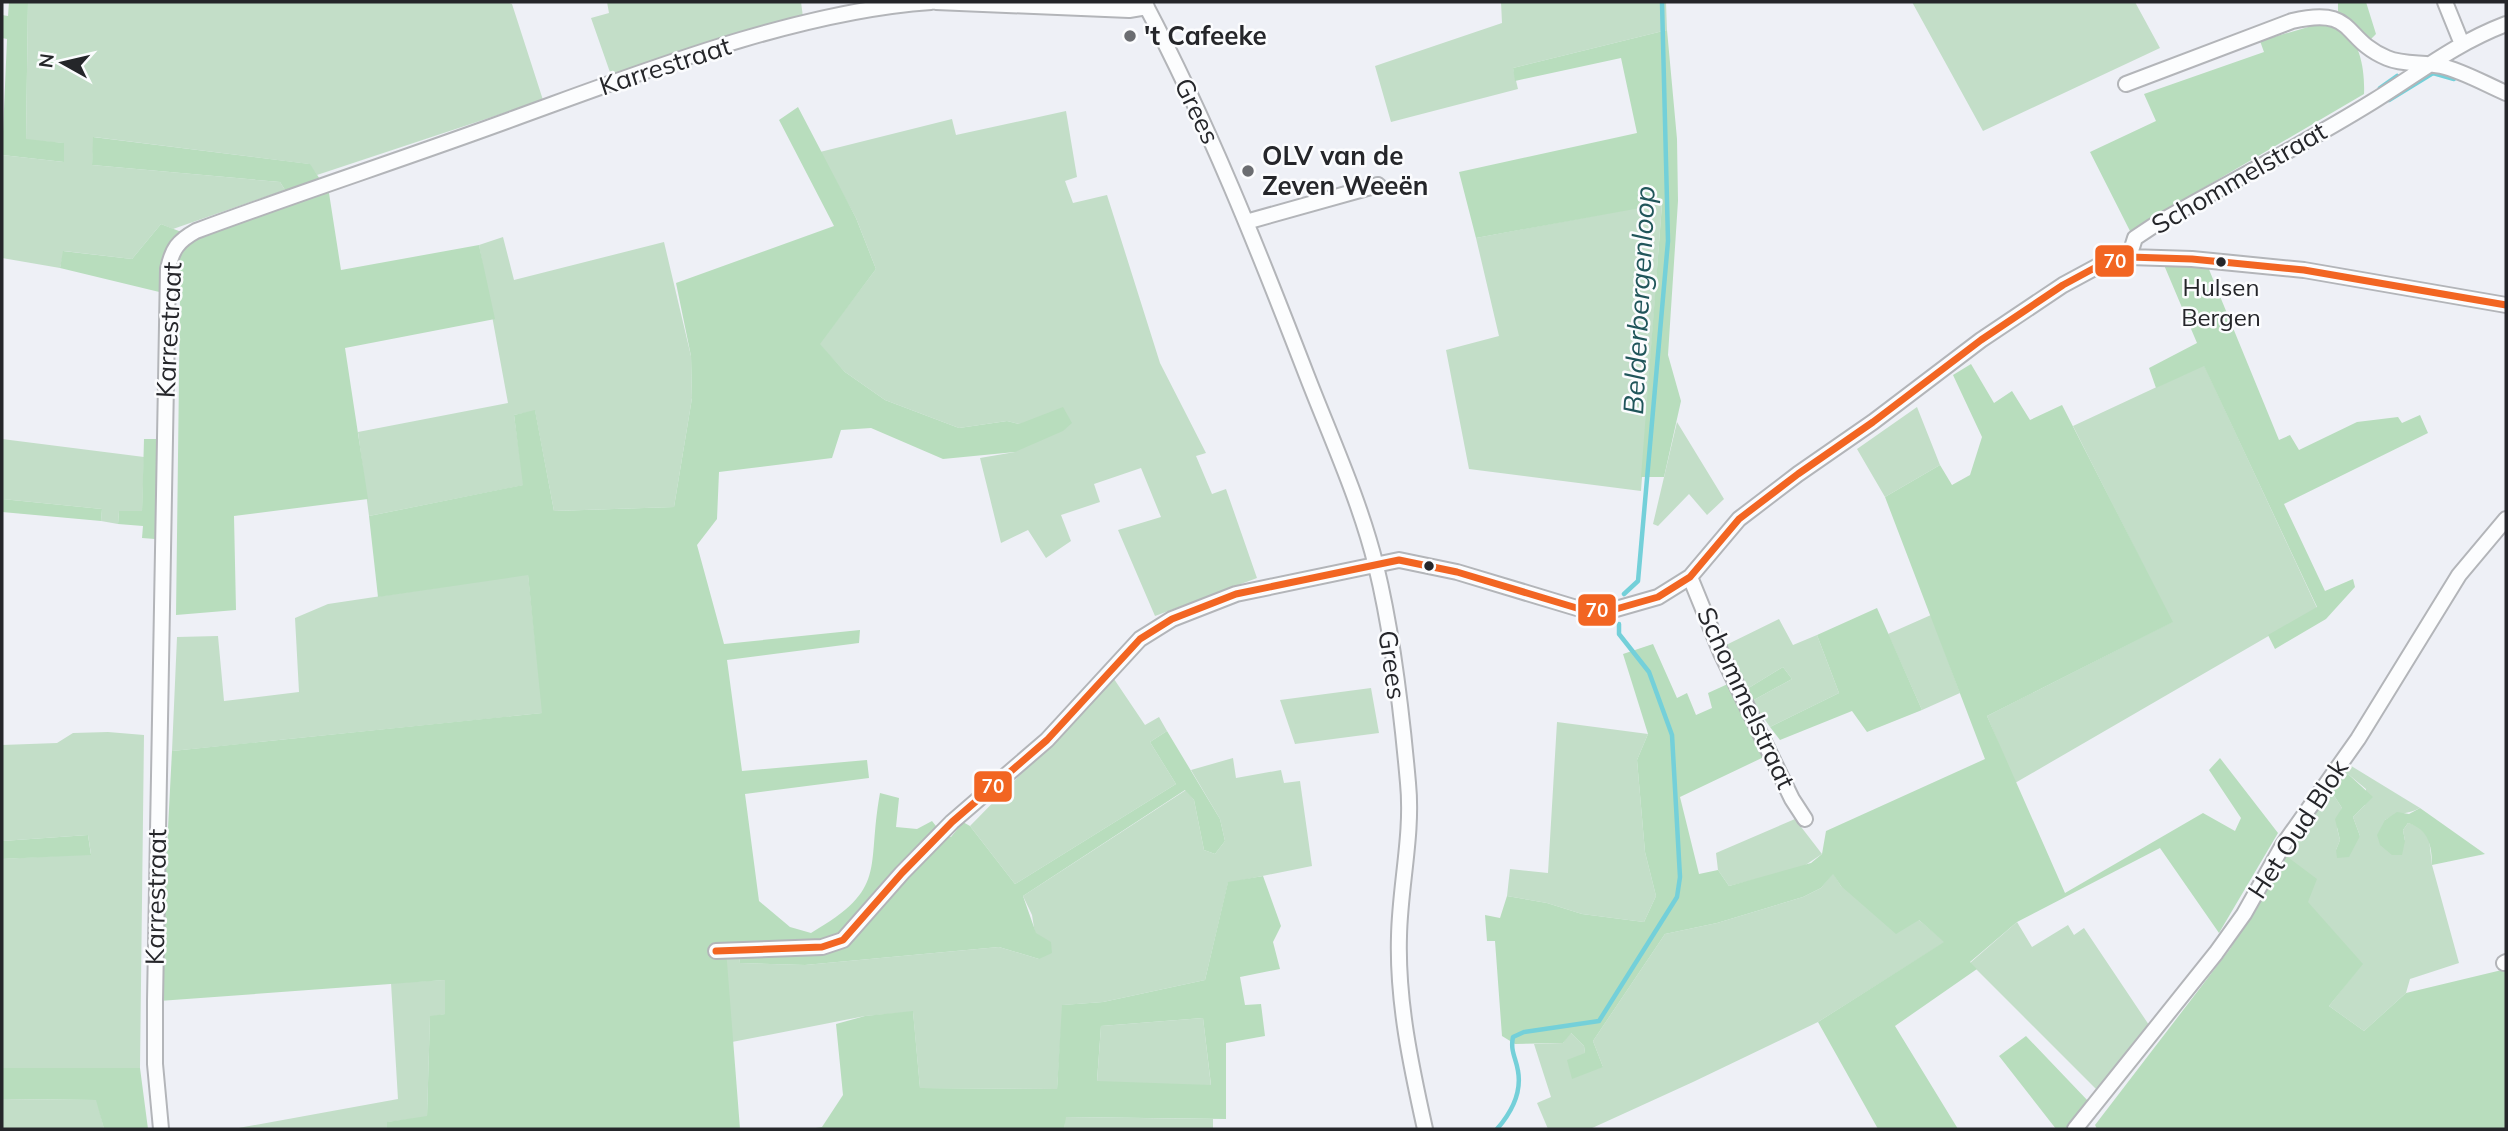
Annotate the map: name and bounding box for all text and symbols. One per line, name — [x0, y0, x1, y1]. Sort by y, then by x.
place label: 't Cafeeke — [1144, 19, 1267, 52]
north arrow — [28, 28, 98, 98]
marker: 't Cafeeke — [1122, 28, 1138, 44]
street label: Karrestraat — [595, 29, 735, 102]
text: N — [33, 52, 59, 69]
street label: Grees — [1167, 72, 1228, 149]
street label: Schommelstraat — [2145, 114, 2332, 241]
place label: OLV van de Zeven Weeën — [1262, 139, 1428, 202]
marker: OLV van de Zeven Weeën — [1240, 163, 1256, 179]
water label: Belderbergenloop — [1615, 185, 1662, 415]
line badge: 70 — [2094, 244, 2135, 278]
text: 70 — [2104, 249, 2126, 273]
marker: Hulsen Bergen — [2214, 255, 2228, 269]
street label: Karrestraat — [148, 261, 189, 399]
place label: Hulsen Bergen — [2181, 272, 2261, 332]
unlabelled marker — [1422, 559, 1436, 573]
line badge: 70 — [1577, 593, 1617, 627]
text: 70 — [1586, 598, 1608, 622]
street label: Schommelstraat — [1690, 602, 1803, 794]
street label: Grees — [1371, 628, 1414, 702]
street label: Het Oud Blok — [2240, 752, 2355, 905]
line badge: 70 — [973, 770, 1013, 803]
text: 70 — [982, 774, 1004, 798]
street label: Karrestraat — [138, 829, 173, 965]

